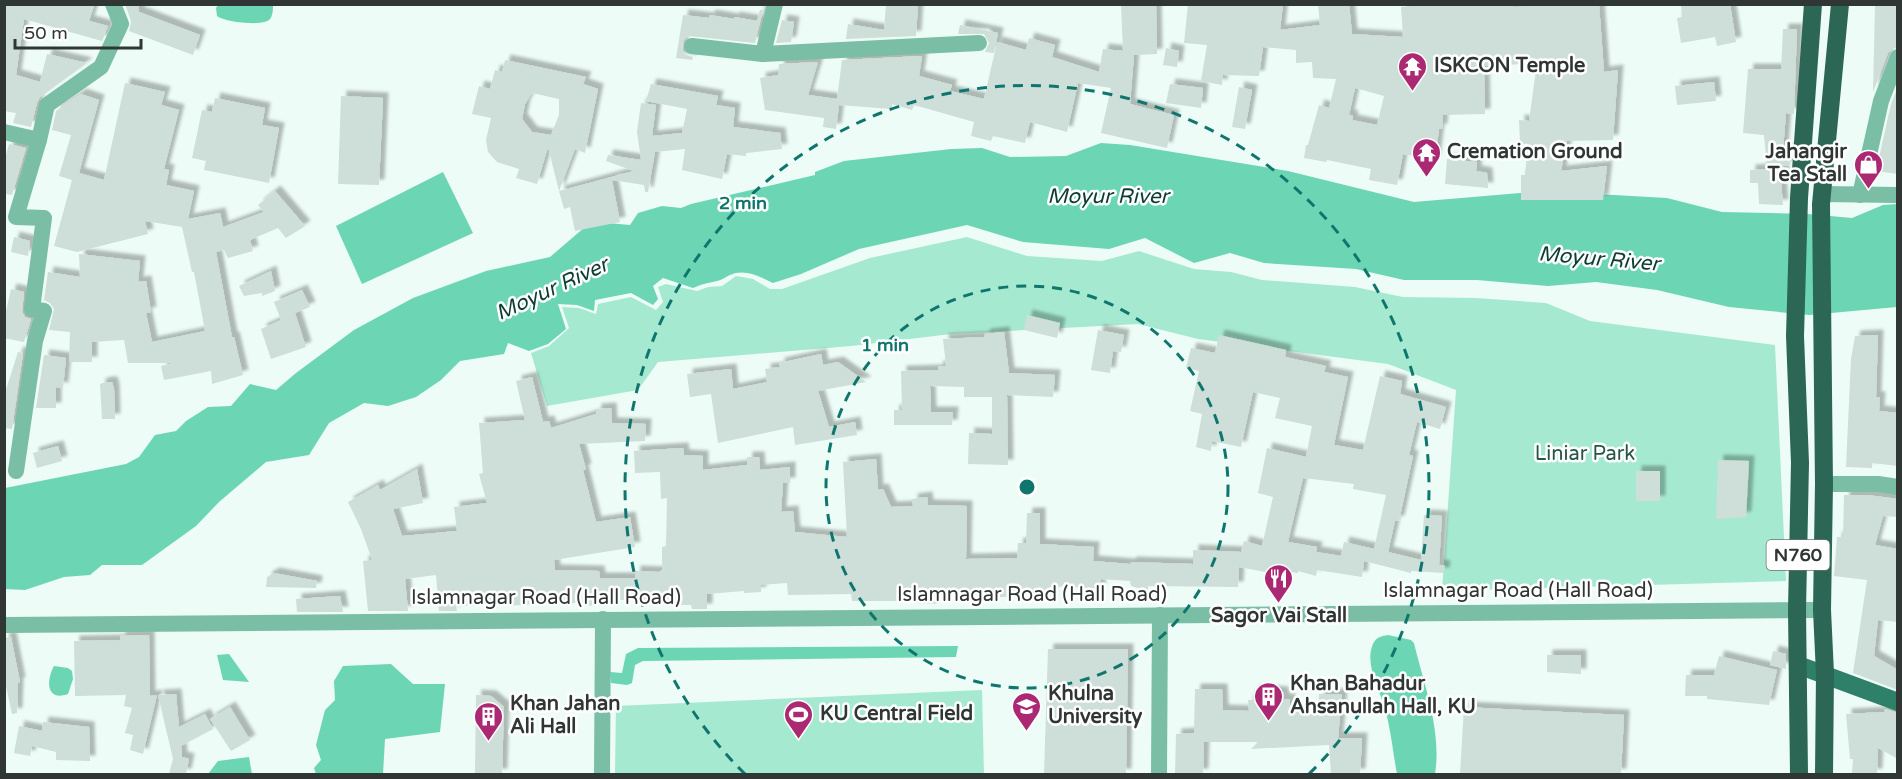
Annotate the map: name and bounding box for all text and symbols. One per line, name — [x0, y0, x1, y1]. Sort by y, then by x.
scale bar — [15, 12, 141, 50]
text: 50 m — [24, 22, 68, 44]
temple icon: ISKCON Temple — [1397, 50, 1429, 92]
place label: ISKCON Temple — [1434, 54, 1585, 78]
temple icon: Cremation Ground — [1410, 136, 1442, 178]
place label: Cremation Ground — [1447, 140, 1623, 164]
place label: Jahangir Tea Stall — [1765, 140, 1847, 187]
shop icon: Jahangir Tea Stall — [1852, 148, 1884, 190]
water label: Moyur River — [1047, 184, 1172, 209]
text: 2 min — [719, 192, 767, 214]
water label: Moyur River — [1538, 241, 1663, 277]
water label: Moyur River — [492, 251, 615, 326]
text: 1 min — [861, 334, 909, 356]
park label: Liniar Park — [1535, 442, 1635, 466]
centre of rings — [1017, 477, 1037, 497]
road number: N760 — [1766, 540, 1830, 570]
restaurant icon: Sagor Vai Stall — [1263, 562, 1295, 604]
street label: Islamnagar Road (Hall Road) — [1383, 579, 1653, 603]
street label: Islamnagar Road (Hall Road) — [897, 583, 1167, 607]
street label: Islamnagar Road (Hall Road) — [411, 586, 681, 610]
place label: Sagor Vai Stall — [1211, 604, 1347, 628]
place label: Khan Bahadur Ahsanullah Hall, KU — [1290, 672, 1476, 719]
building icon: Khan Bahadur Ahsanullah Hall, KU — [1253, 680, 1285, 722]
place label: Khulna University — [1048, 682, 1143, 729]
school or university icon: Khulna University — [1011, 690, 1043, 732]
place label: Khan Jahan Ali Hall — [510, 692, 620, 739]
sports icon: KU Central Field — [783, 698, 815, 740]
building icon: Khan Jahan Ali Hall — [473, 700, 505, 742]
place label: KU Central Field — [820, 702, 973, 726]

